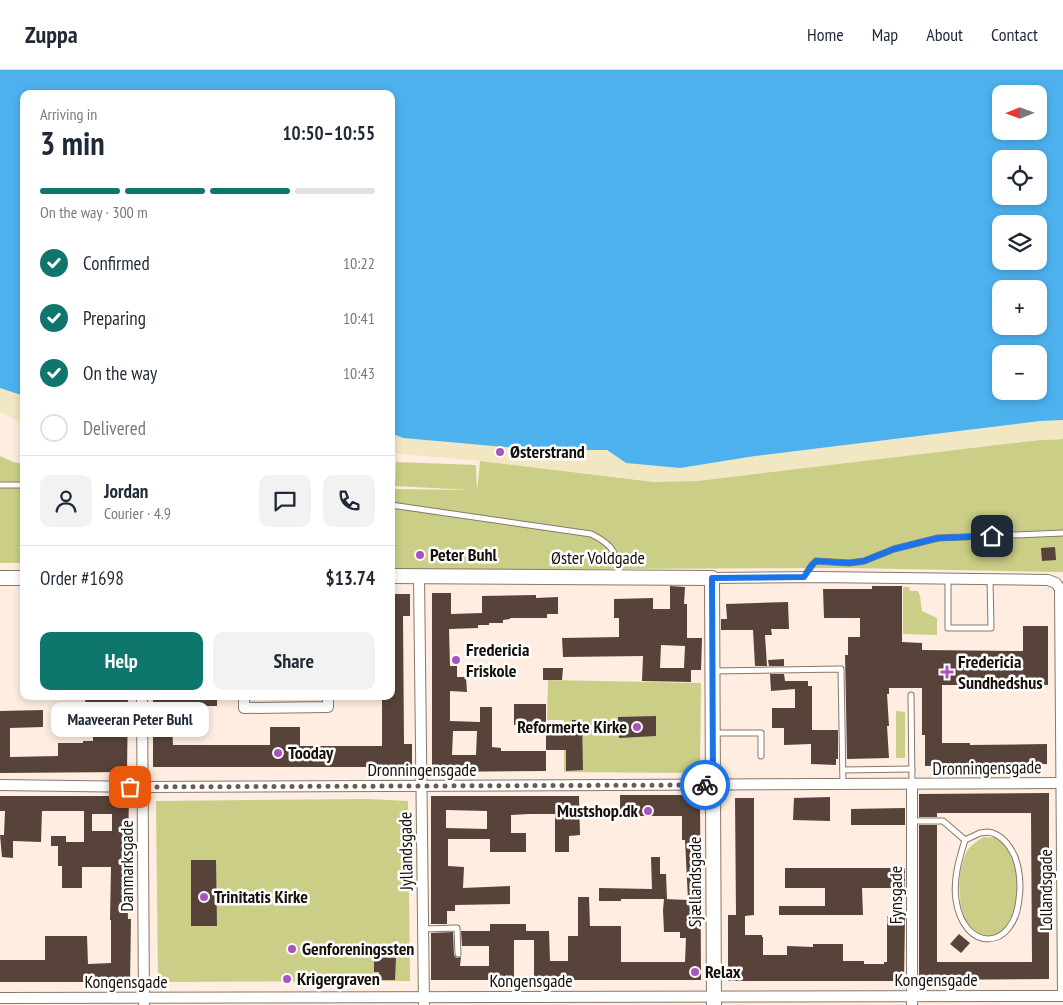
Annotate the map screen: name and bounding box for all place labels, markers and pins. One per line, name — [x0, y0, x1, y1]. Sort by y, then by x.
place label: Østerstrand — [510, 440, 585, 463]
marker: Østerstrand — [494, 446, 506, 458]
pin — [971, 515, 1013, 557]
place label: Peter Buhl — [430, 543, 498, 566]
marker: Peter Buhl — [414, 549, 426, 561]
place label: Fredericia Friskole — [466, 638, 529, 682]
place label: Fredericia Sundhedshus — [958, 650, 1043, 694]
marker: Fredericia Friskole — [450, 654, 462, 666]
marker: Fredericia Sundhedshus — [940, 665, 954, 679]
callout: Maaveeran Peter Buhl — [51, 702, 209, 737]
place label: Reformerte Kirke — [517, 715, 627, 738]
marker: Reformerte Kirke — [631, 721, 643, 733]
place label: Tooday — [288, 741, 334, 764]
marker: Tooday — [272, 747, 284, 759]
pin — [109, 766, 151, 808]
place label: Mustshop.dk — [557, 799, 639, 822]
marker: Mustshop.dk — [642, 805, 654, 817]
place label: Trinitatis Kirke — [214, 885, 308, 908]
marker: Trinitatis Kirke — [198, 891, 210, 903]
place label: Genforeningssten — [302, 937, 414, 960]
marker: Genforeningssten — [286, 943, 298, 955]
place label: Relax — [705, 960, 741, 983]
marker: Relax — [689, 966, 701, 978]
place label: Krigergraven — [297, 967, 380, 990]
marker: Krigergraven — [281, 973, 293, 985]

